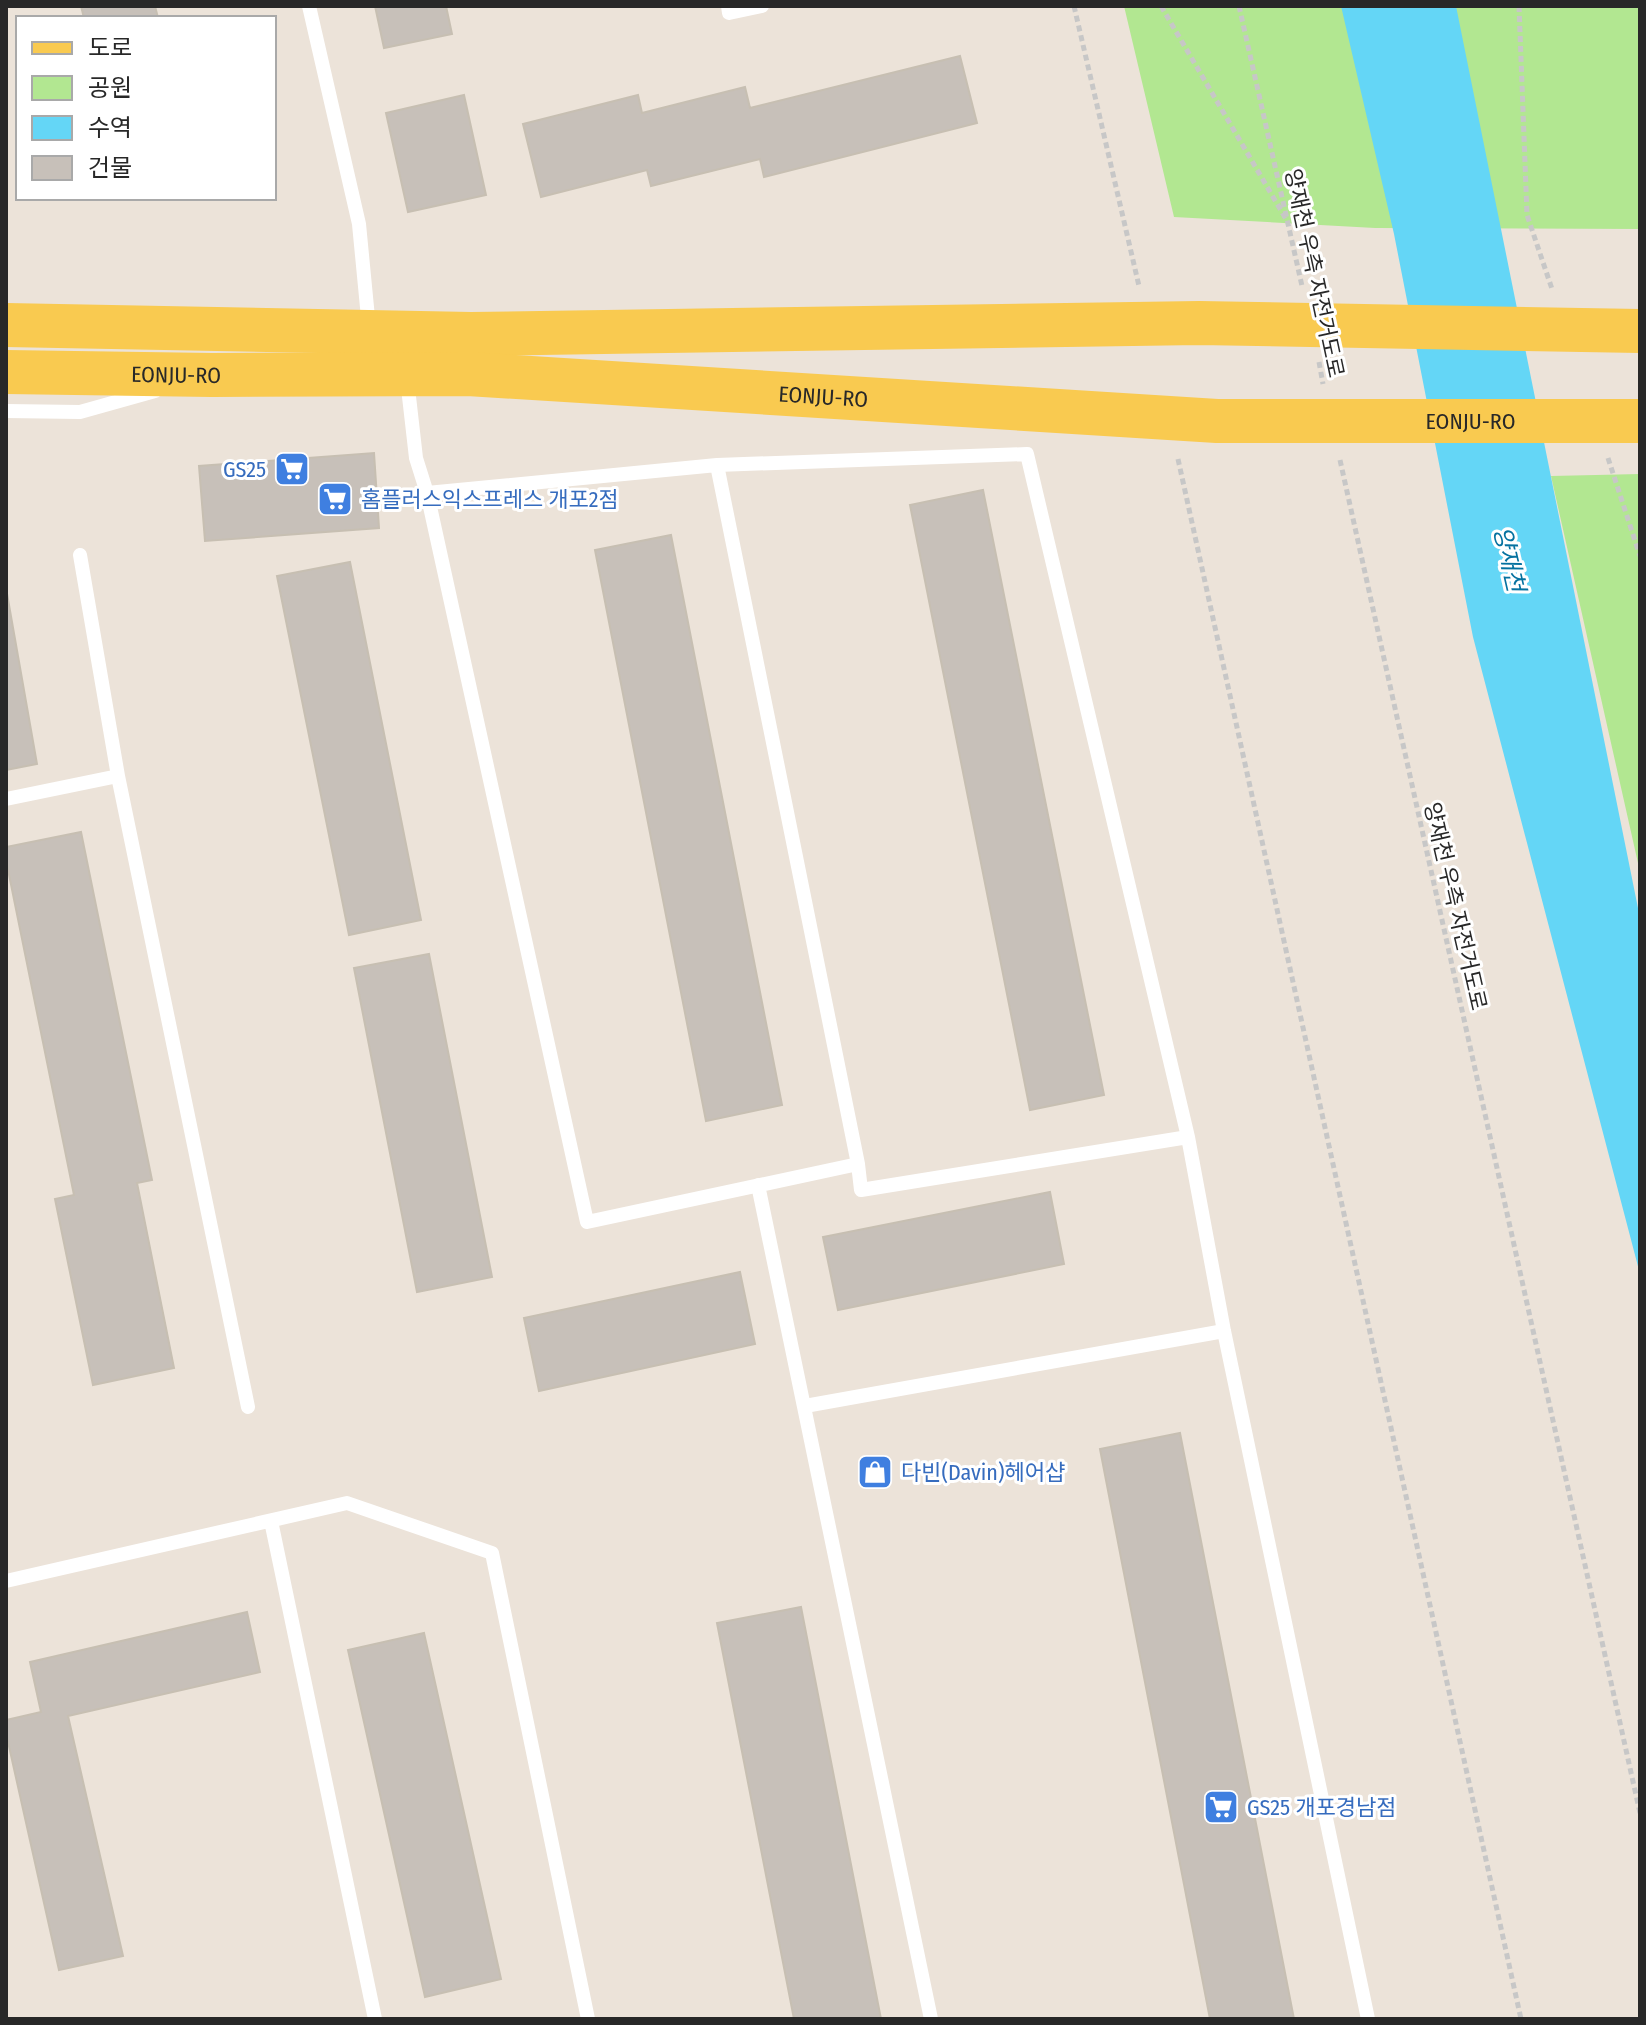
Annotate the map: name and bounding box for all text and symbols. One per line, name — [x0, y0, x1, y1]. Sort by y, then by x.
legend — [16, 16, 276, 200]
text: 도로 — [88, 34, 132, 62]
text: 공원 — [88, 74, 132, 102]
text: 수역 — [88, 114, 132, 142]
text: 건물 — [88, 154, 132, 182]
street label: 양재천 우측 자전거도로 — [1279, 166, 1350, 380]
street label: EONJU-RO — [131, 361, 221, 389]
street label: EONJU-RO — [778, 381, 869, 413]
street label: EONJU-RO — [1426, 408, 1515, 435]
supermarket icon: GS25 — [273, 450, 311, 488]
place label: GS25 — [223, 456, 266, 483]
supermarket icon: 홈플러스익스프레스 개포2점 — [316, 480, 354, 518]
place label: 홈플러스익스프레스 개포2점 — [361, 486, 619, 513]
water label: 양재천 — [1488, 524, 1531, 597]
street label: 양재천 우측 자전거도로 — [1418, 799, 1493, 1013]
shop icon: 다빈(Davin)헤어샵 — [856, 1453, 894, 1491]
place label: 다빈(Davin)헤어샵 — [901, 1459, 1065, 1486]
supermarket icon: GS25 개포경남점 — [1202, 1788, 1240, 1826]
place label: GS25 개포경남점 — [1247, 1794, 1396, 1821]

